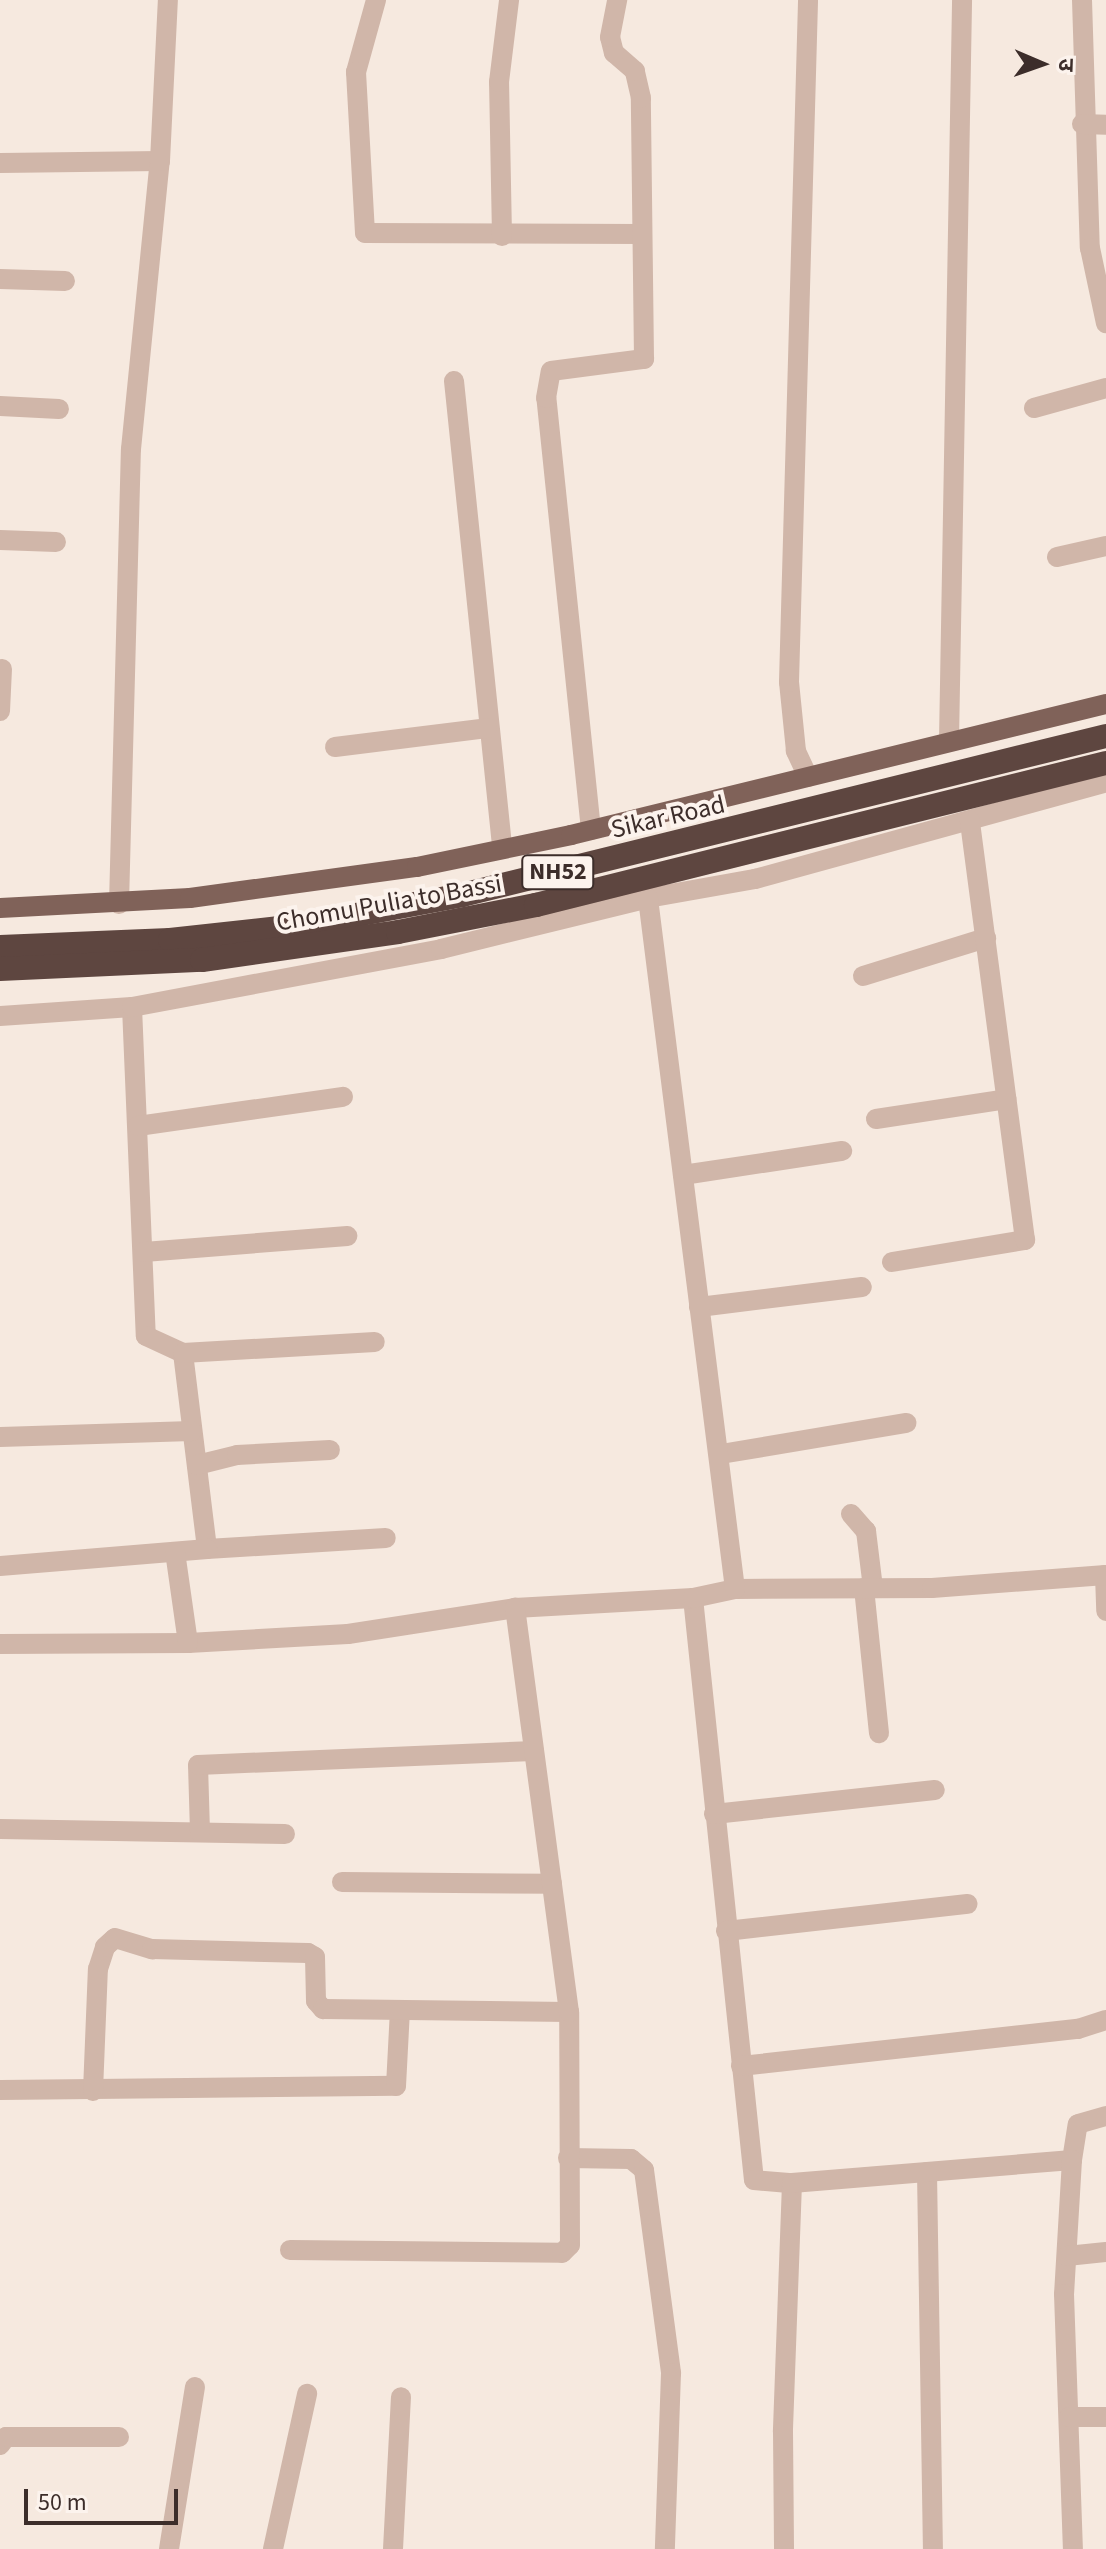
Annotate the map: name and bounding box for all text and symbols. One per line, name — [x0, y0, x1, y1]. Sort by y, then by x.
north arrow — [1002, 24, 1082, 104]
text: उ — [1050, 58, 1082, 72]
street label: Sikar Road — [608, 789, 728, 845]
road number: NH52 — [520, 852, 596, 892]
street label: Chomu Pulia to Bassi — [274, 868, 504, 938]
scale bar — [28, 2473, 182, 2523]
text: 50 m — [38, 2485, 87, 2520]

